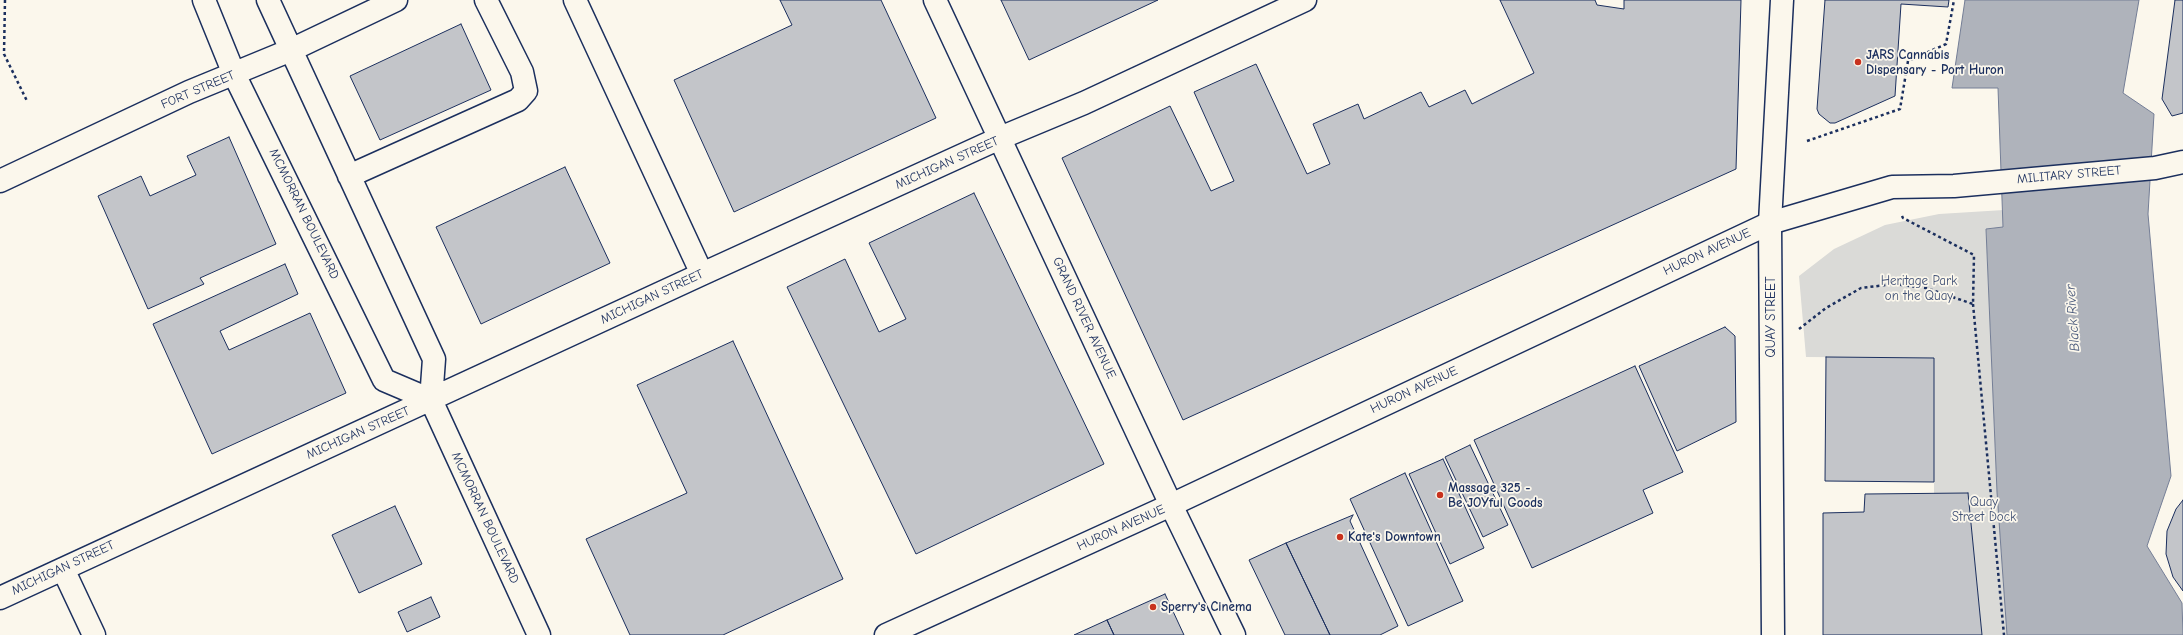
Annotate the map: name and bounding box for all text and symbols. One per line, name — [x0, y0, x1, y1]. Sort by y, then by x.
place label: JARS Cannabis Dispensary - Port Huron — [1866, 47, 2004, 78]
marker: JARS Cannabis Dispensary - Port Huron — [1853, 57, 1863, 67]
street label: FORT STREET — [159, 67, 237, 113]
street label: MICHIGAN STREET — [893, 133, 1001, 193]
street label: MCMORRAN BOULEVARD — [266, 146, 342, 282]
street label: MILITARY STREET — [2016, 163, 2122, 187]
street label: HURON AVENUE — [1661, 225, 1753, 279]
street label: GRAND RIVER AVENUE — [1049, 255, 1119, 381]
street label: MICHIGAN STREET — [598, 266, 706, 328]
park label: Heritage Park on the Quay — [1881, 273, 1957, 304]
street label: QUAY STREET — [1763, 276, 1779, 358]
water label: Black River — [2062, 284, 2084, 352]
street label: HURON AVENUE — [1368, 363, 1460, 417]
street label: MICHIGAN STREET — [304, 403, 412, 463]
street label: MCMORRAN BOULEVARD — [448, 450, 522, 586]
place label: Massage 325 - Be JOYful Goods — [1448, 480, 1542, 511]
marker: Massage 325 - Be JOYful Goods — [1435, 490, 1445, 500]
park label: Quay Street Dock — [1952, 494, 2016, 525]
street label: HURON AVENUE — [1075, 502, 1167, 554]
place label: Kate's Downtown — [1348, 529, 1441, 545]
marker: Kate's Downtown — [1335, 532, 1345, 542]
street label: MICHIGAN STREET — [9, 537, 117, 599]
place label: Sperry's Cinema — [1161, 599, 1252, 615]
marker: Sperry's Cinema — [1148, 602, 1158, 612]

